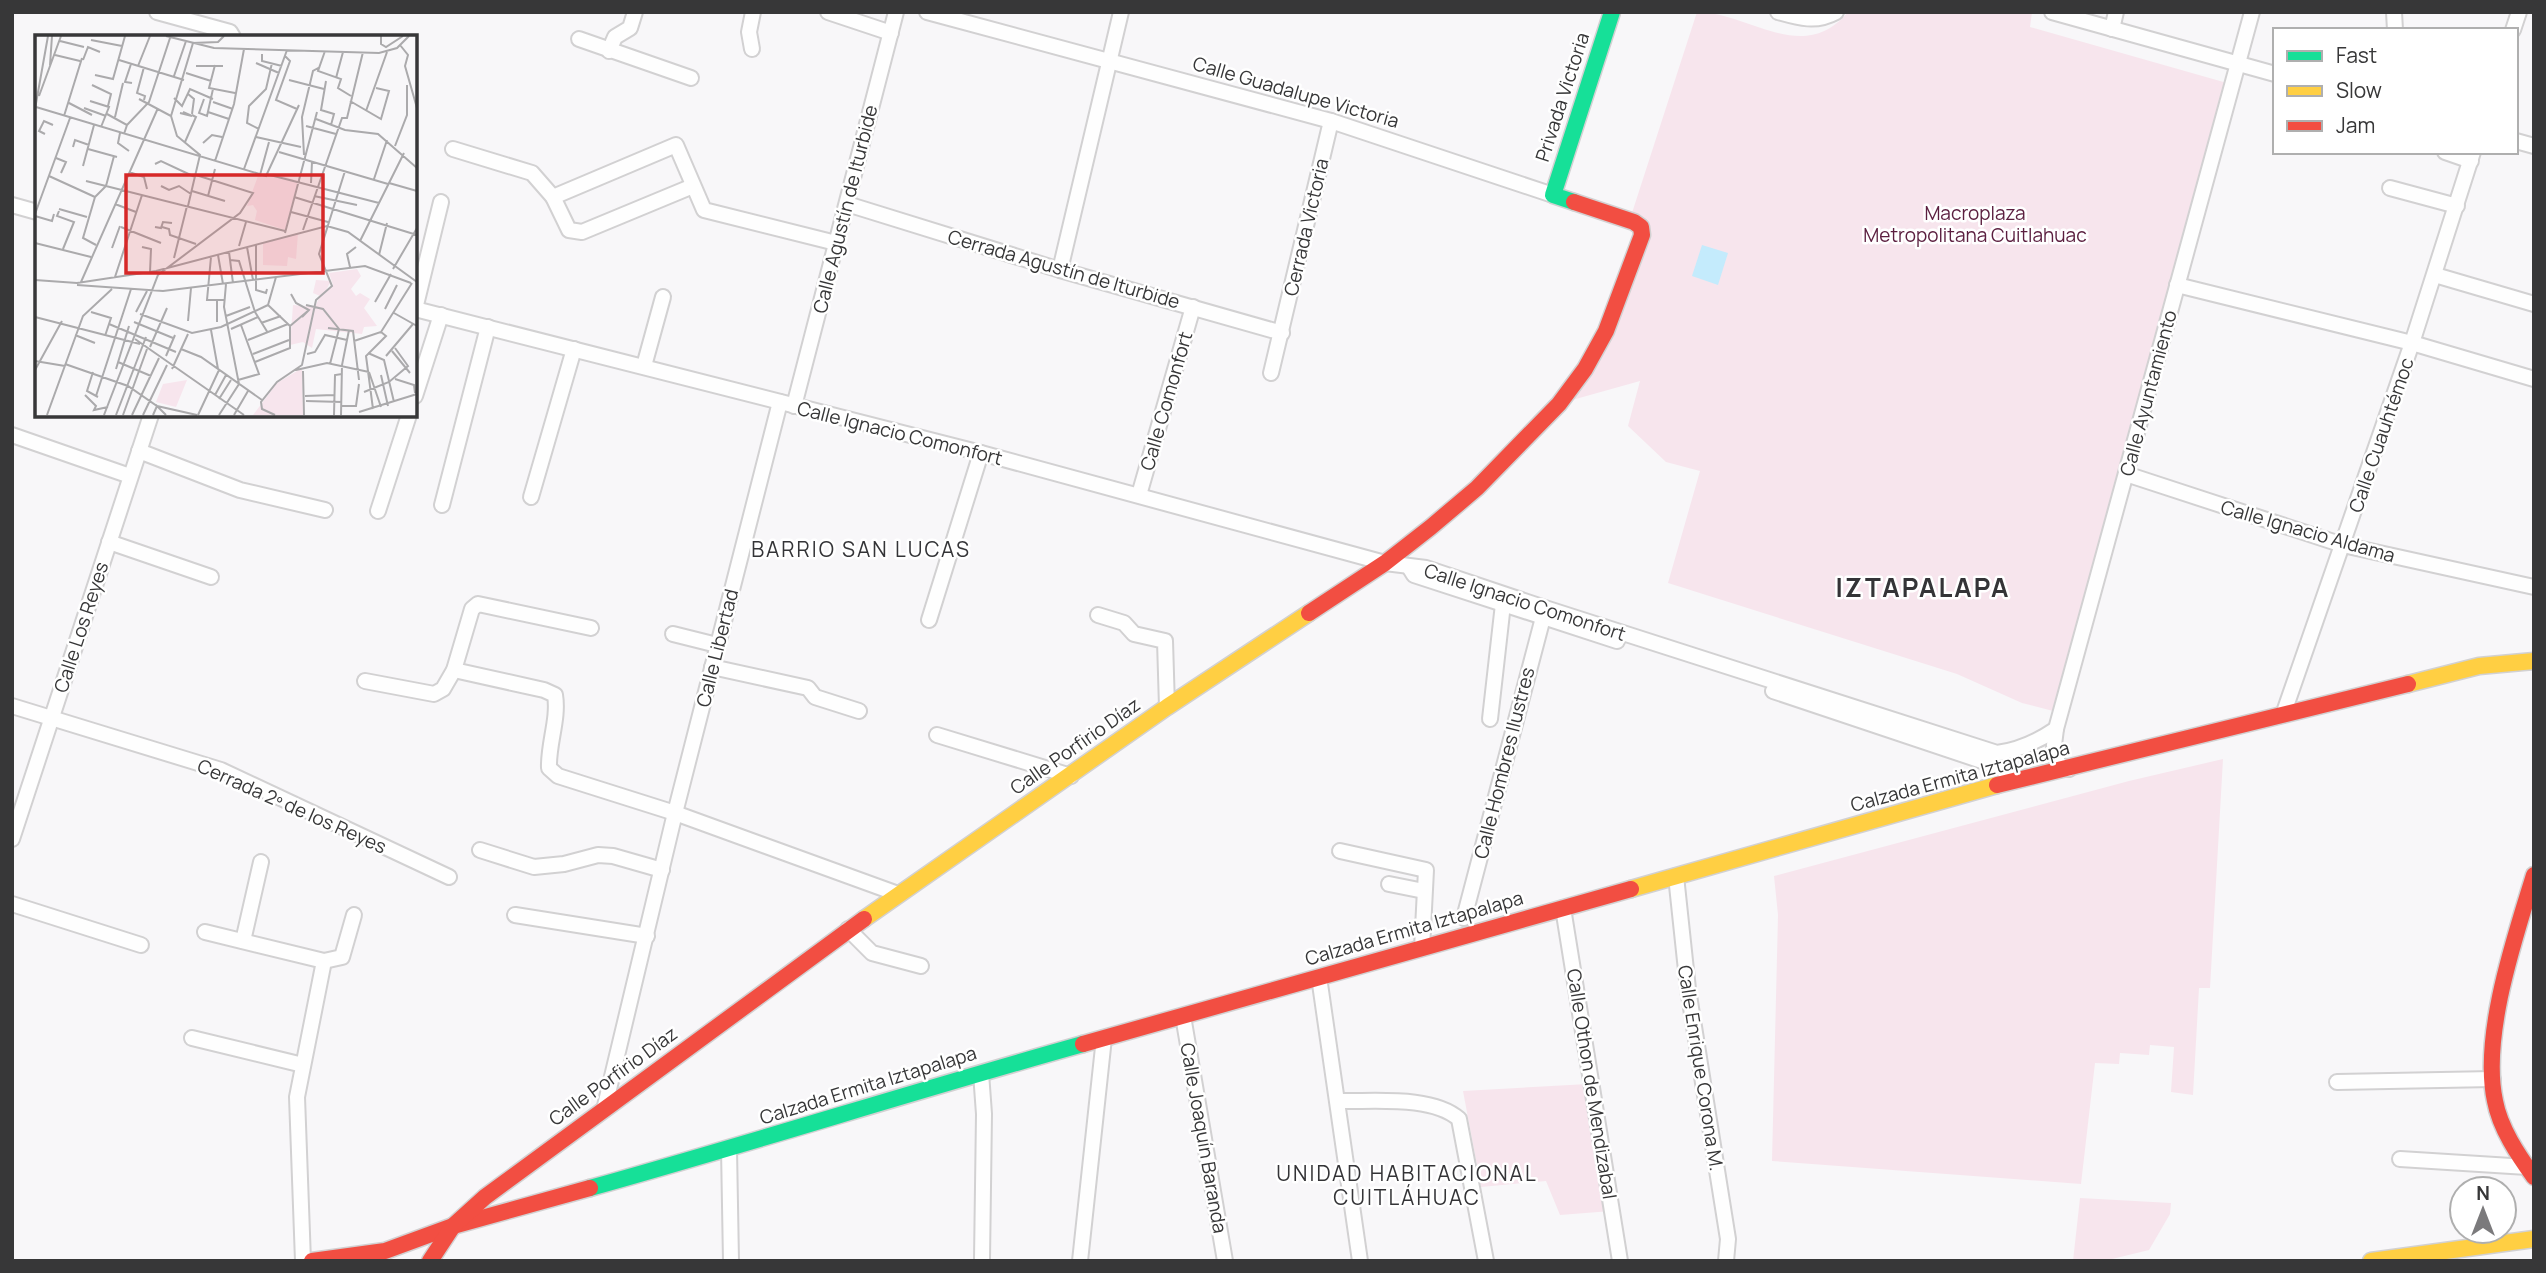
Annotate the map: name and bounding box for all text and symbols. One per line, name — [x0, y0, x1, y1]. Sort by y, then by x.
legend — [2273, 28, 2518, 154]
street label: Privada Victoria — [1529, 29, 1595, 165]
inset map — [35, 35, 416, 416]
text: Fast — [2336, 41, 2377, 69]
street label: Calle Guadalupe Victoria — [1190, 50, 1402, 134]
text: Slow — [2336, 76, 2382, 104]
street label: Calle Agustín de Iturbide — [807, 102, 883, 316]
text: Jam — [2336, 111, 2375, 139]
street label: Cerrada Victoria — [1278, 156, 1334, 298]
park label: Macroplaza Metropolitana Cuitlahuac — [1863, 200, 2087, 248]
street label: Cerrada Agustín de Iturbide — [945, 223, 1183, 315]
street label: Calle Ayuntamiento — [2113, 307, 2183, 479]
street label: Calle Comonfort — [1134, 328, 1198, 474]
street label: Calle Cuauhtémoc — [2342, 354, 2420, 516]
street label: Calle Ignacio Comonfort — [795, 395, 1005, 471]
street label: Calle Ignacio Aldama — [2218, 494, 2398, 568]
district label: BARRIO SAN LUCAS — [751, 535, 971, 563]
street label: Calle Ignacio Comonfort — [1421, 557, 1629, 647]
street label: Calle Los Reyes — [48, 558, 114, 696]
district label: IZTAPALAPA — [1835, 569, 2011, 605]
street label: Calle Libertad — [690, 586, 744, 710]
street label: Calle Hombres Ilustres — [1468, 664, 1540, 862]
street label: Calle Porfirio Díaz — [1005, 691, 1145, 801]
street label: Calzada Ermita Iztapalapa — [1848, 734, 2072, 818]
street label: Cerrada 2º de los Reyes — [193, 753, 391, 859]
street label: Calzada Ermita Iztapalapa — [1302, 884, 1526, 972]
street label: Calle Enrique Corona M. — [1672, 963, 1730, 1173]
street label: Calle Othon de Mendizabal — [1561, 967, 1623, 1201]
street label: Calle Porfirio Díaz — [543, 1021, 683, 1131]
street label: Calzada Ermita Iztapalapa — [756, 1040, 980, 1130]
street label: Calle Joaquín Baranda — [1174, 1041, 1234, 1235]
district label: UNIDAD HABITACIONAL CUITLÁHUAC — [1276, 1159, 1538, 1211]
north arrow — [2448, 1175, 2518, 1245]
text: N — [2476, 1180, 2490, 1206]

